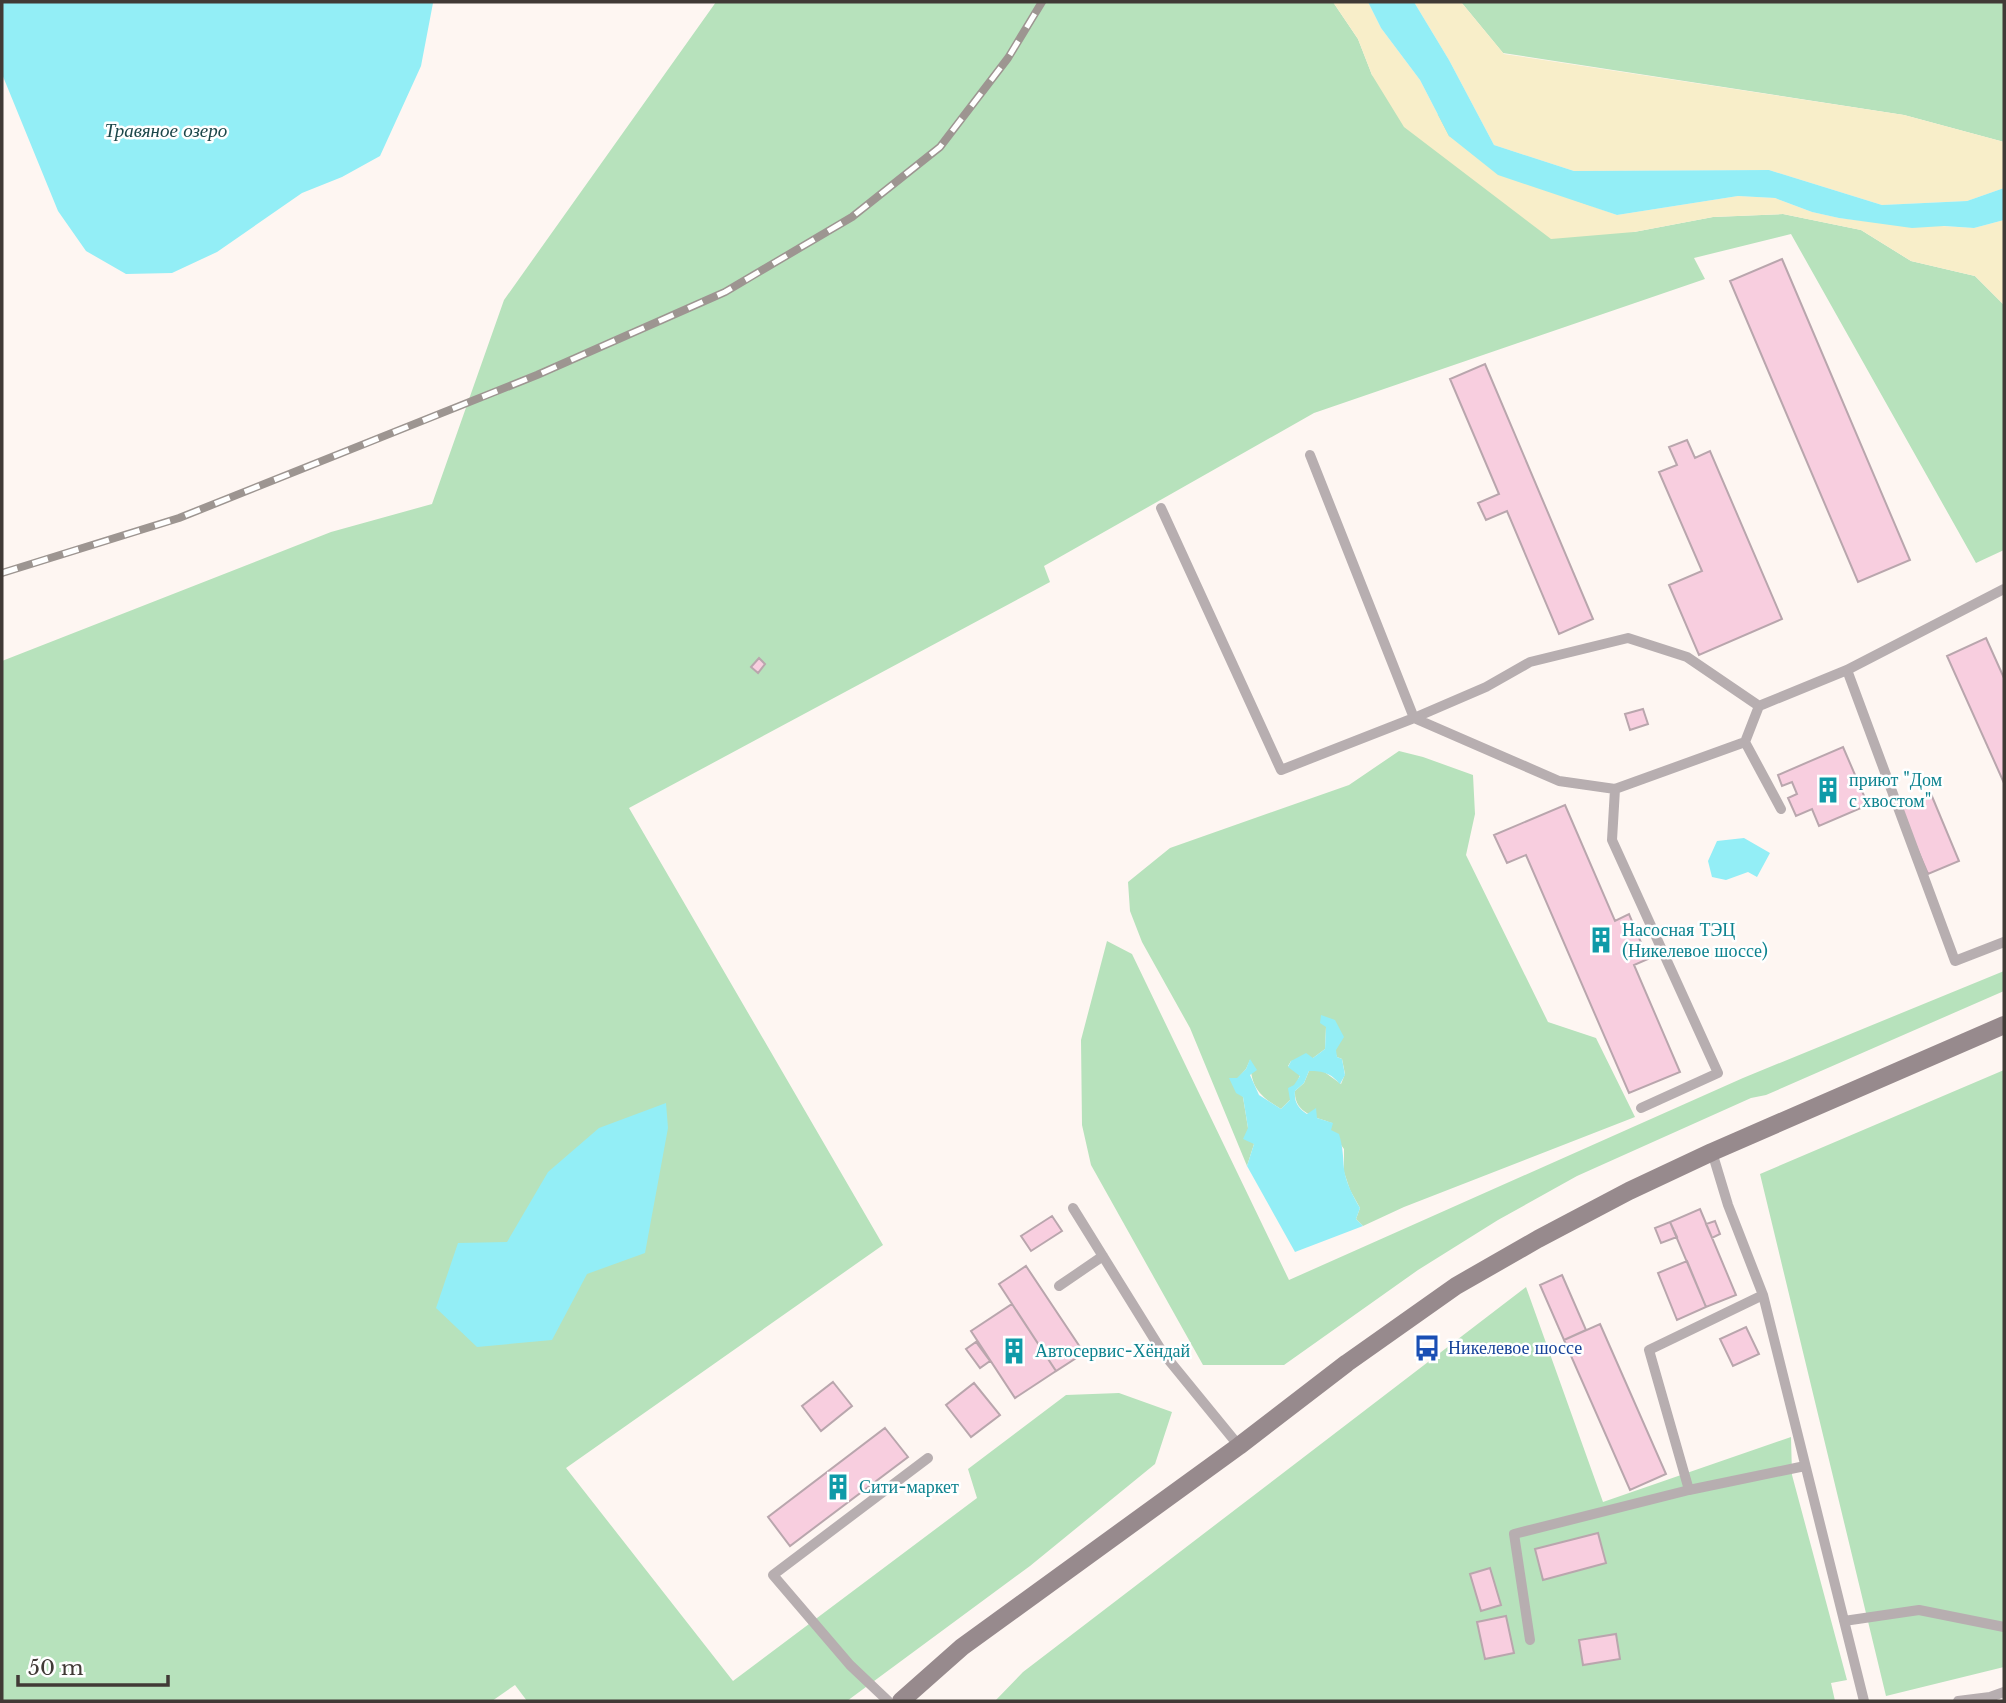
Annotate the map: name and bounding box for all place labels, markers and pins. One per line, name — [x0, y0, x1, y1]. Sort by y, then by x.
place label: приют "Дом с хвостом" — [1849, 769, 1942, 812]
building icon: приют "Дом с хвостом" — [1813, 775, 1843, 805]
place label: Насосная ТЭЦ (Никелевое шоссе) — [1622, 919, 1768, 962]
building icon: Насосная ТЭЦ (Никелевое шоссе) — [1586, 925, 1616, 955]
bus stop icon: Никелевое шоссе — [1412, 1333, 1442, 1363]
building icon: Автосервис-Хёндай — [999, 1336, 1029, 1366]
place label: Никелевое шоссе — [1448, 1337, 1582, 1359]
place label: Автосервис-Хёндай — [1035, 1340, 1191, 1362]
building icon: Сити-маркет — [823, 1472, 853, 1502]
place label: Сити-маркет — [859, 1476, 959, 1498]

